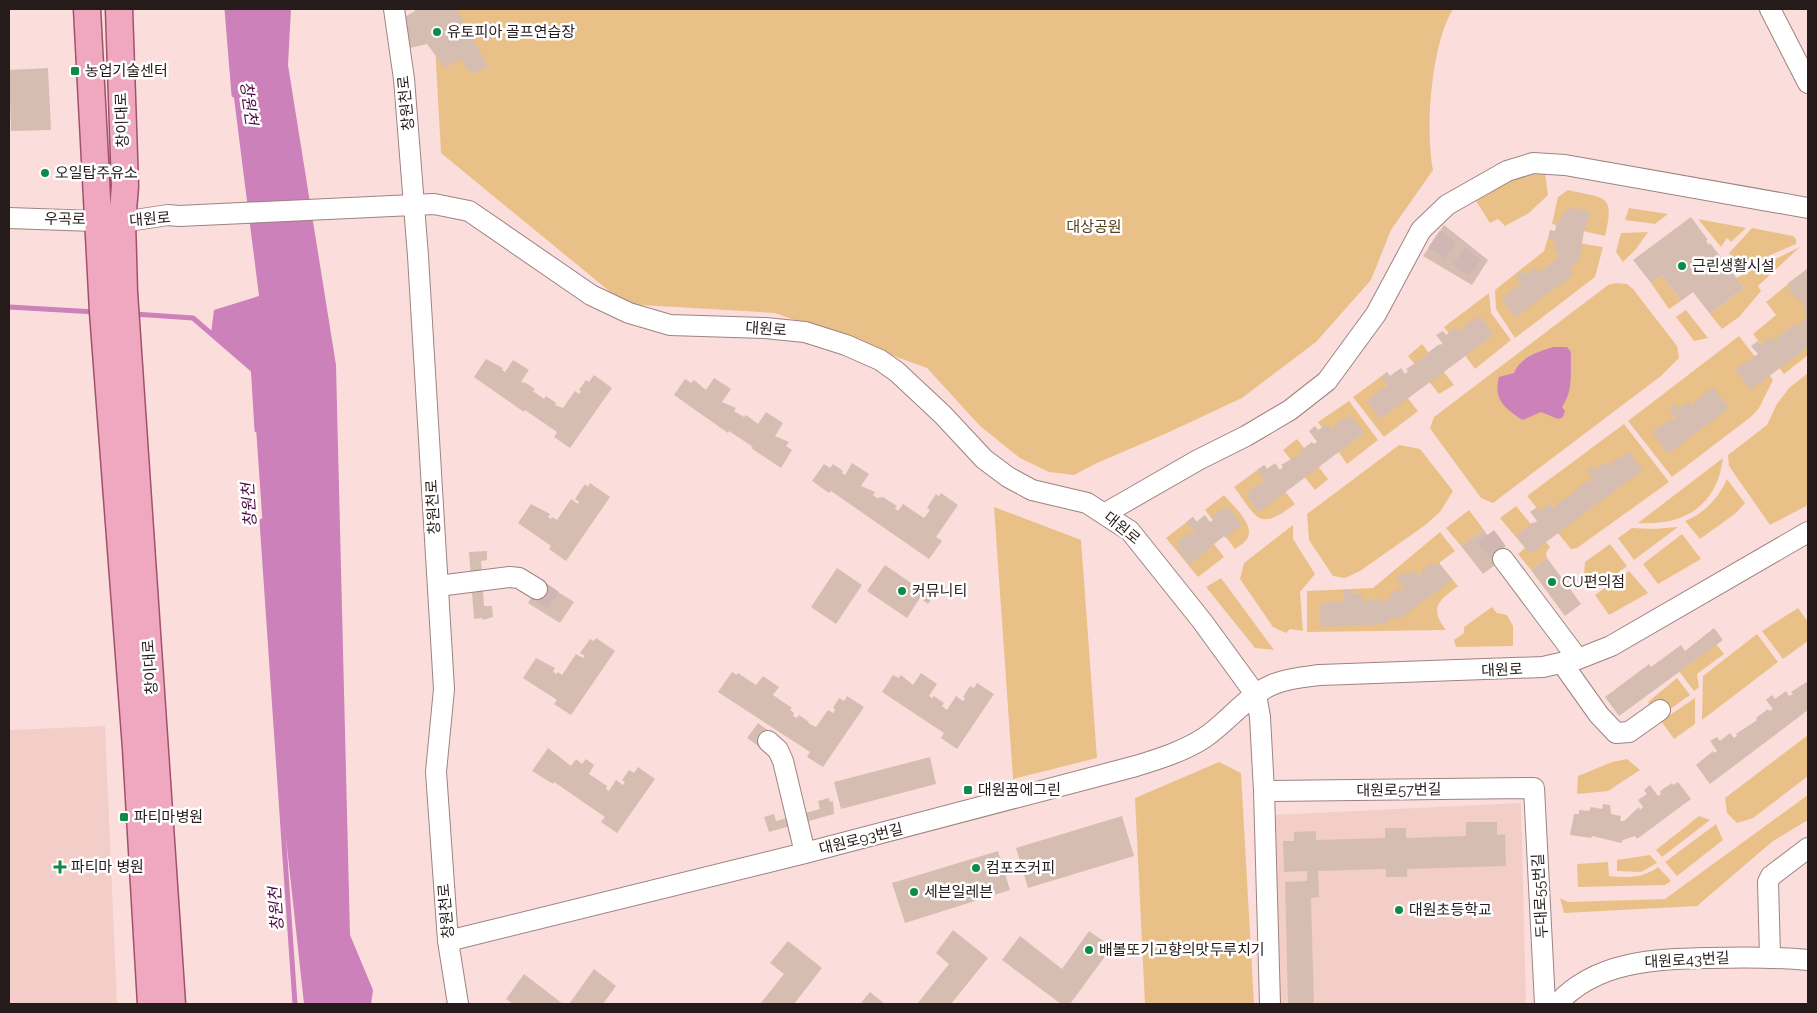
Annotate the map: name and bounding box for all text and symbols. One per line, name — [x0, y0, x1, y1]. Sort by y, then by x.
place label: 유토피아 골프연습장 — [447, 23, 575, 41]
marker: 유토피아 골프연습장 — [431, 26, 443, 38]
place label: 농업기술센터 — [85, 62, 168, 80]
marker: 농업기술센터 — [69, 65, 81, 77]
street label: 창원천로 — [394, 75, 418, 131]
water label: 창원천 — [237, 80, 262, 128]
street label: 창이대로 — [112, 92, 132, 148]
place label: 오일탑주유소 — [55, 164, 138, 182]
marker: 오일탑주유소 — [39, 167, 51, 179]
street label: 대원로 — [129, 208, 171, 230]
street label: 우곡로 — [44, 210, 86, 228]
park label: 대상공원 — [1066, 218, 1122, 236]
place label: 근린생활시설 — [1692, 257, 1775, 275]
marker: 근린생활시설 — [1676, 260, 1688, 272]
street label: 대원로 — [745, 319, 787, 339]
street label: 창원천로 — [423, 479, 443, 535]
water label: 창원천 — [238, 480, 260, 528]
street label: 대원로 — [1100, 508, 1144, 548]
place label: CU편의점 — [1562, 573, 1625, 591]
marker: CU편의점 — [1546, 576, 1558, 588]
place label: 커뮤니티 — [912, 582, 967, 600]
marker: 커뮤니티 — [896, 585, 908, 597]
street label: 창이대로 — [139, 639, 161, 695]
street label: 대원로 — [1481, 660, 1523, 680]
street label: 대원로57번길 — [1356, 780, 1442, 800]
place label: 대원꿈에그린 — [978, 781, 1061, 799]
marker: 대원꿈에그린 — [962, 784, 974, 796]
place label: 파티마병원 — [134, 808, 203, 826]
marker: 파티마병원 — [118, 811, 130, 823]
street label: 대원로93번길 — [817, 820, 905, 858]
street label: 두대로55번길 — [1529, 853, 1551, 939]
place label: 파티마 병원 — [71, 858, 144, 876]
place label: 컴포즈커피 — [986, 859, 1055, 877]
marker: 파티마 병원 — [53, 860, 67, 874]
marker: 컴포즈커피 — [970, 862, 982, 874]
street label: 창원천로 — [435, 883, 457, 939]
place label: 세븐일레븐 — [924, 883, 993, 901]
water label: 창원천 — [265, 884, 287, 932]
marker: 세븐일레븐 — [908, 886, 920, 898]
place label: 대원초등학교 — [1409, 901, 1492, 919]
marker: 대원초등학교 — [1393, 904, 1405, 916]
place label: 배볼또기고향의맛두루치기 — [1099, 941, 1265, 959]
marker: 배볼또기고향의맛두루치기 — [1083, 944, 1095, 956]
street label: 대원로43번길 — [1644, 949, 1730, 971]

